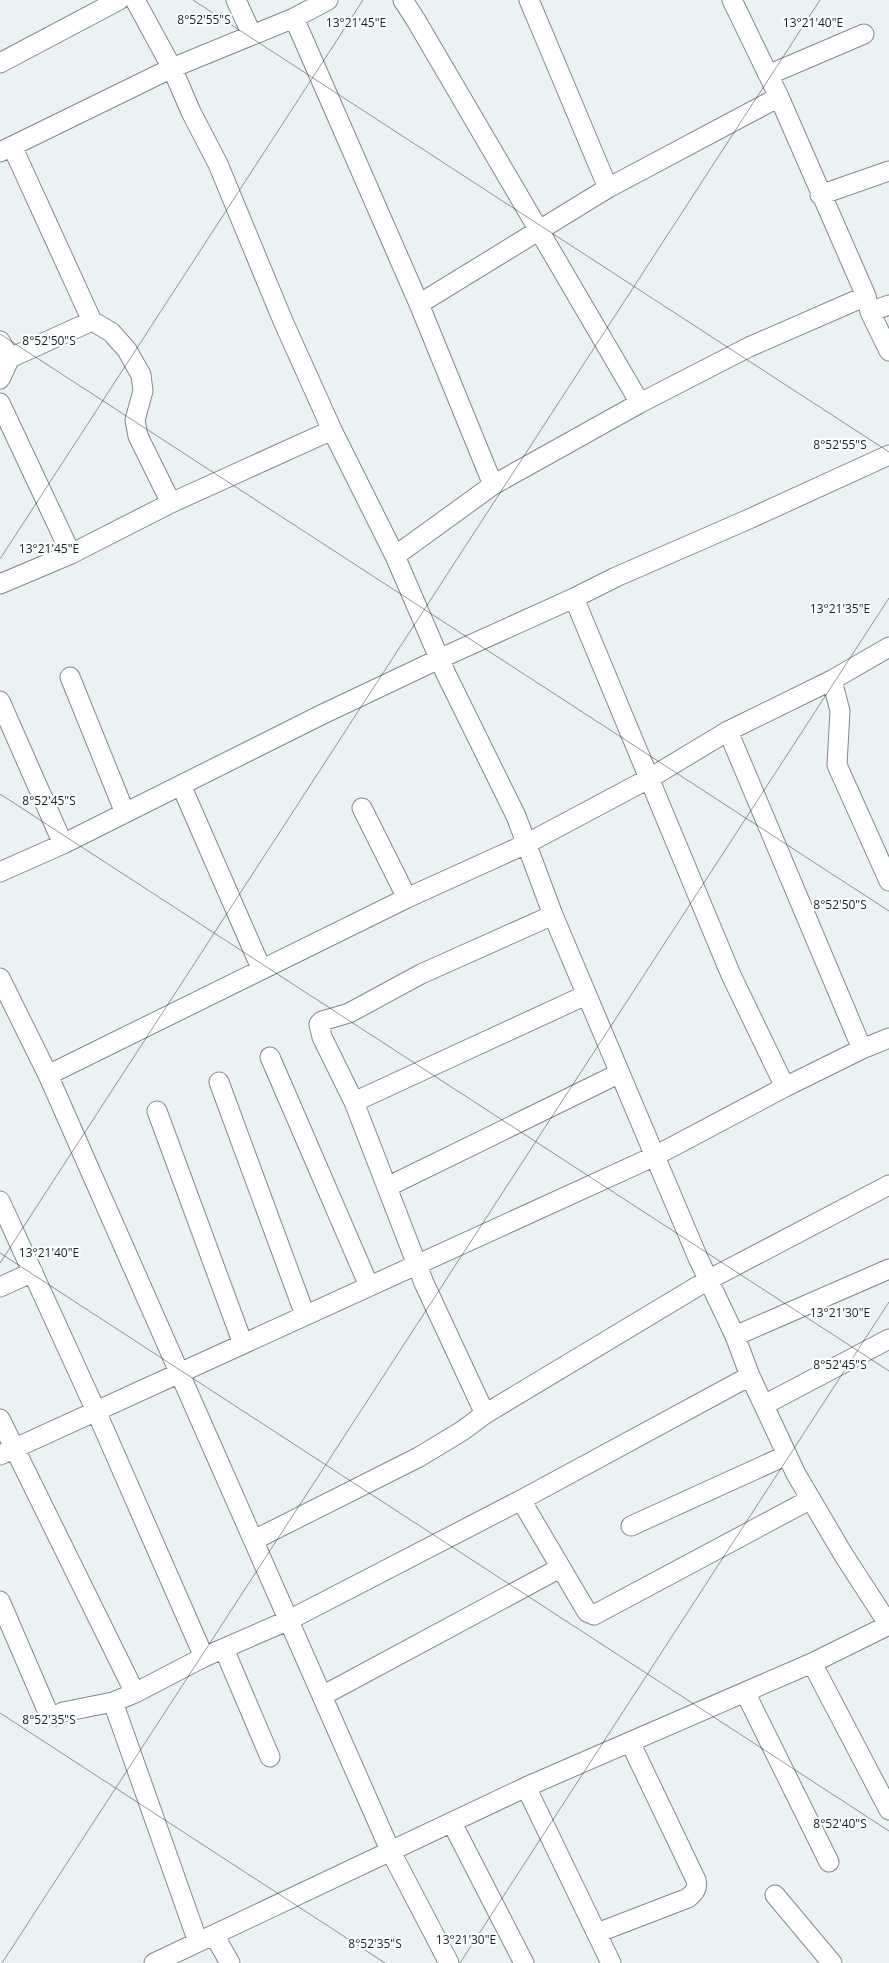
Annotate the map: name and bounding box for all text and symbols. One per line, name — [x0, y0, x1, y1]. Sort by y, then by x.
text: 8°52'55"S — [177, 11, 231, 28]
text: 13°21'45"E — [326, 14, 386, 31]
text: 13°21'40"E — [783, 14, 843, 31]
text: 8°52'50"S — [22, 332, 76, 349]
text: 8°52'55"S — [813, 436, 867, 453]
text: 13°21'45"E — [19, 540, 79, 557]
text: 13°21'35"E — [810, 600, 870, 617]
text: 8°52'45"S — [22, 792, 76, 809]
text: 8°52'50"S — [813, 896, 867, 913]
text: 13°21'40"E — [19, 1244, 79, 1261]
text: 13°21'30"E — [810, 1304, 870, 1321]
text: 8°52'45"S — [813, 1356, 867, 1373]
text: 8°52'35"S — [22, 1711, 76, 1728]
text: 8°52'40"S — [813, 1815, 867, 1832]
text: 13°21'30"E — [436, 1931, 496, 1948]
text: 8°52'35"S — [348, 1935, 402, 1952]

